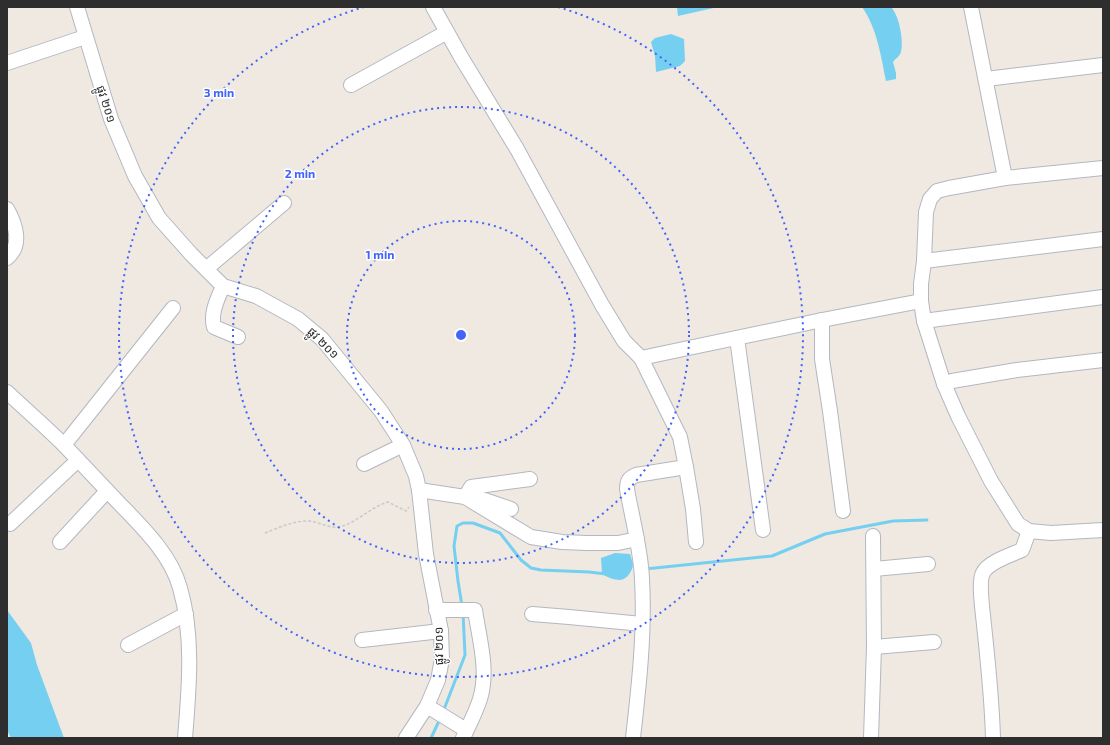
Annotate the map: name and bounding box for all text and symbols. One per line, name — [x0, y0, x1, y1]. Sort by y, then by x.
street label: ផ្លូវ ២០១ — [90, 83, 120, 126]
text: 3 min — [204, 85, 234, 99]
text: 2 min — [285, 166, 315, 180]
text: 1 min — [366, 247, 394, 261]
street label: ផ្លូវ ២០១ — [302, 324, 342, 364]
centre of rings — [454, 328, 468, 342]
street label: ផ្លូវ ២០១ — [431, 627, 450, 665]

